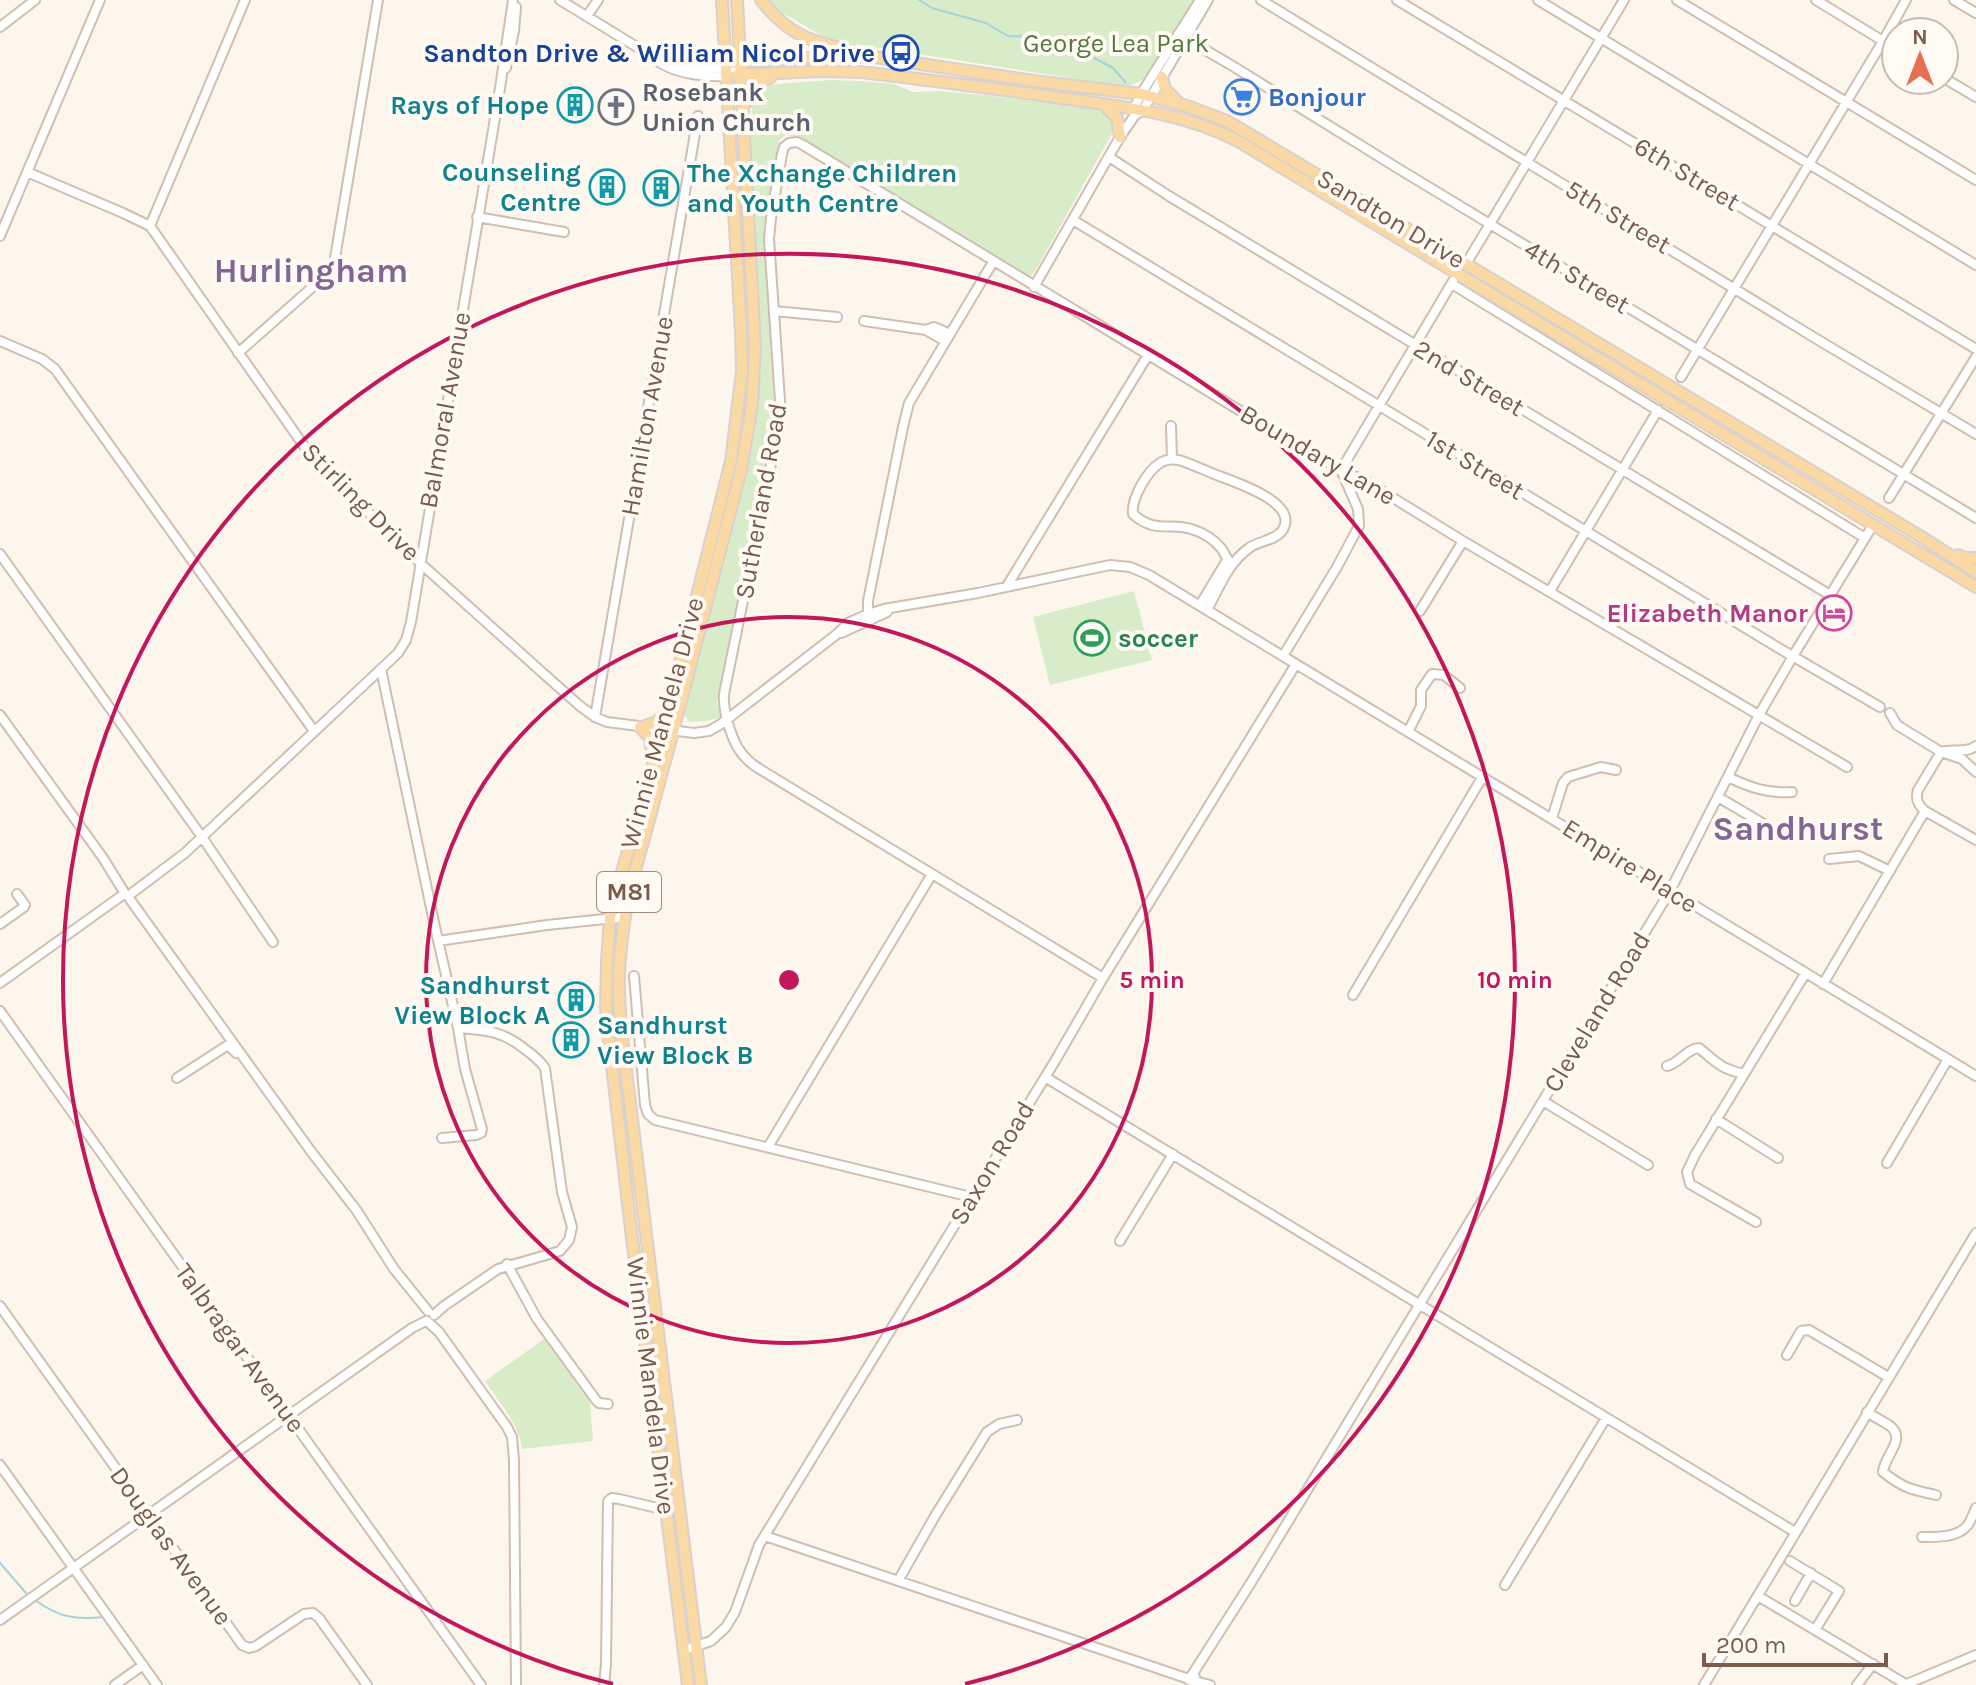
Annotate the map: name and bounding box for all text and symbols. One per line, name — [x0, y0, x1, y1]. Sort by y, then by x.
north arrow — [1880, 16, 1960, 96]
text: N — [1912, 24, 1928, 50]
park label: George Lea Park — [1023, 28, 1209, 59]
bus stop icon: Sandton Drive & William Nicol Drive — [882, 34, 920, 72]
place label: Sandton Drive & William Nicol Drive — [423, 38, 875, 69]
place label: Rosebank Union Church — [642, 77, 811, 138]
supermarket icon: Bonjour — [1223, 78, 1261, 116]
place label: Bonjour — [1268, 82, 1366, 113]
building icon: Rays of Hope — [556, 86, 594, 124]
church icon: Rosebank Union Church — [597, 88, 635, 126]
place label: Rays of Hope — [390, 90, 549, 121]
street label: 6th Street — [1628, 130, 1746, 218]
place label: Counseling Centre — [442, 157, 581, 218]
place label: The Xchange Children and Youth Centre — [687, 158, 957, 219]
street label: Sandton Drive — [1311, 163, 1471, 275]
building icon: Counseling Centre — [588, 168, 626, 206]
building icon: The Xchange Children and Youth Centre — [642, 169, 680, 207]
street label: 5th Street — [1560, 173, 1677, 261]
street label: 4th Street — [1519, 233, 1636, 321]
district label: Hurlingham — [214, 251, 408, 291]
street label: Balmoral Avenue — [412, 309, 478, 511]
street label: Hamilton Avenue — [614, 314, 680, 518]
street label: 2nd Street — [1408, 333, 1530, 423]
street label: Boundary Lane — [1235, 398, 1401, 512]
street label: Sutherland Road — [729, 401, 793, 601]
street label: 1st Street — [1420, 423, 1530, 507]
street label: Stirling Drive — [295, 436, 427, 568]
street label: Winnie Mandela Drive — [614, 594, 710, 852]
hotel icon: Elizabeth Manor — [1815, 594, 1853, 632]
place label: Elizabeth Manor — [1606, 598, 1809, 629]
sports icon: soccer — [1073, 619, 1111, 657]
place label: soccer — [1118, 623, 1199, 654]
district label: Sandhurst — [1713, 809, 1883, 849]
street label: Empire Place — [1557, 812, 1703, 920]
road number: M81 — [597, 872, 661, 912]
street label: Cleveland Road — [1537, 926, 1657, 1098]
centre of rings — [775, 966, 803, 994]
text: 5 min — [1119, 966, 1185, 994]
text: 10 min — [1477, 966, 1553, 994]
place label: Sandhurst View Block A — [394, 970, 550, 1031]
building icon: Sandhurst View Block A — [557, 981, 595, 1019]
place label: Sandhurst View Block B — [597, 1010, 753, 1071]
building icon: Sandhurst View Block B — [552, 1021, 590, 1059]
street label: Saxon Road — [943, 1095, 1041, 1231]
street label: Winnie Mandela Drive — [620, 1256, 682, 1516]
street label: Talbragar Avenue — [168, 1257, 312, 1439]
street label: Douglas Avenue — [103, 1461, 239, 1631]
scale bar — [1704, 1617, 1886, 1667]
text: 200 m — [1716, 1631, 1787, 1659]

